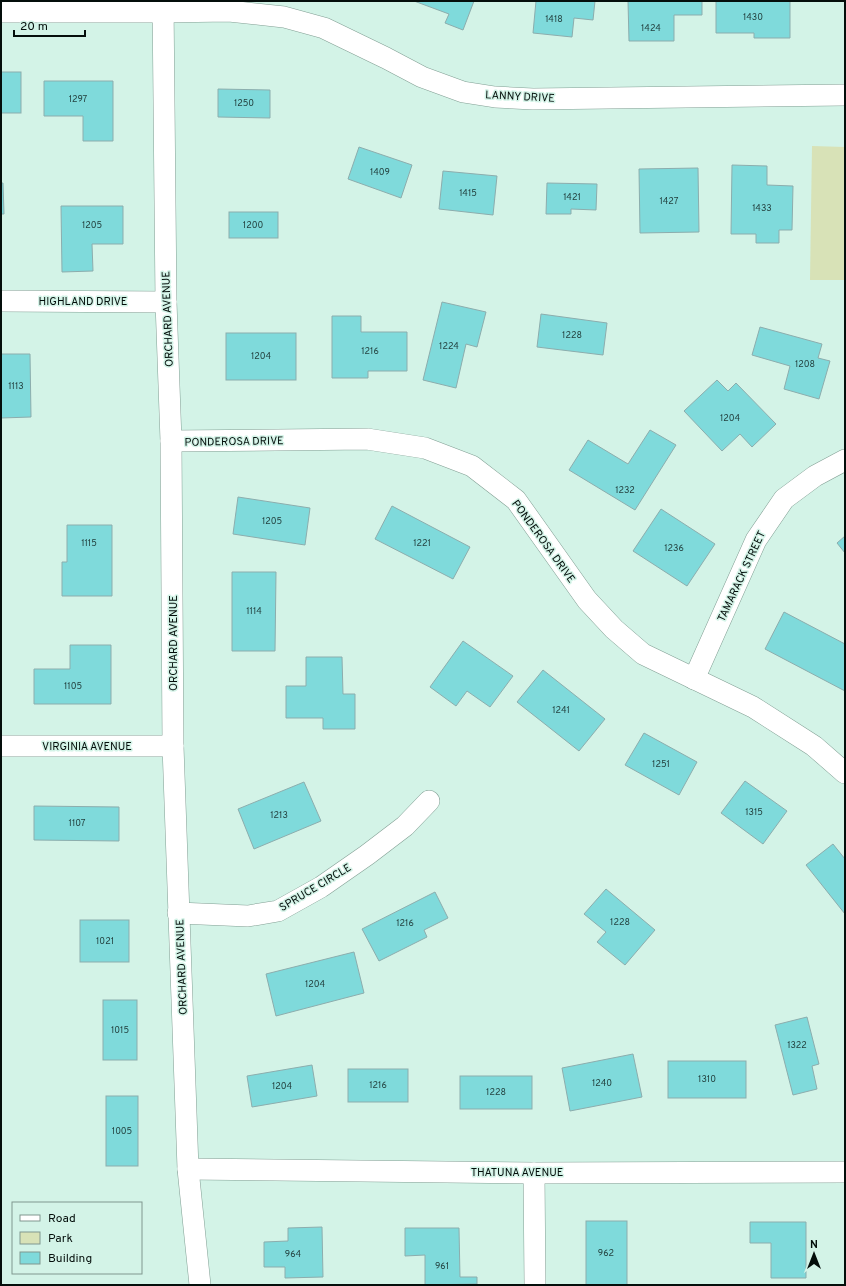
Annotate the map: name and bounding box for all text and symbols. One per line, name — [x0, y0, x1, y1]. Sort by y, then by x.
scale bar — [14, 12, 85, 38]
house number: 1430 — [743, 12, 763, 23]
house number: 1418 — [545, 14, 563, 25]
text: 20 m — [20, 19, 48, 35]
house number: 1424 — [641, 23, 661, 34]
street label: LANNY DRIVE — [485, 88, 555, 106]
house number: 1297 — [69, 94, 88, 105]
house number: 1250 — [234, 98, 254, 109]
house number: 1409 — [370, 167, 390, 178]
house number: 1415 — [459, 188, 477, 199]
house number: 1421 — [563, 192, 581, 203]
house number: 1427 — [660, 196, 679, 207]
house number: 1433 — [752, 203, 772, 214]
house number: 1205 — [82, 220, 102, 231]
house number: 1200 — [243, 220, 263, 231]
street label: ORCHARD AVENUE — [159, 271, 177, 367]
street label: HIGHLAND DRIVE — [39, 295, 127, 309]
house number: 1228 — [562, 330, 582, 341]
house number: 1224 — [439, 341, 459, 352]
house number: 1216 — [361, 346, 379, 357]
house number: 1204 — [251, 351, 272, 362]
house number: 1208 — [795, 359, 815, 370]
house number: 1113 — [8, 381, 24, 392]
house number: 1204 — [720, 413, 741, 424]
street label: PONDEROSA DRIVE — [184, 434, 284, 450]
house number: 1232 — [615, 485, 635, 496]
street label: PONDEROSA DRIVE — [508, 497, 578, 586]
house number: 1205 — [262, 516, 282, 527]
street label: TAMARACK STREET — [715, 529, 769, 624]
house number: 1115 — [81, 538, 97, 549]
house number: 1221 — [413, 538, 431, 549]
house number: 1236 — [664, 543, 684, 554]
street label: ORCHARD AVENUE — [167, 595, 181, 691]
house number: 1114 — [246, 606, 262, 617]
house number: 1105 — [64, 681, 82, 692]
house number: 1241 — [552, 705, 570, 716]
street label: VIRGINIA AVENUE — [42, 740, 132, 754]
house number: 1251 — [652, 759, 670, 770]
house number: 1315 — [745, 807, 763, 818]
house number: 1213 — [270, 810, 288, 821]
house number: 1107 — [69, 818, 86, 829]
street label: SPRUCE CIRCLE — [277, 861, 354, 915]
house number: 1228 — [610, 917, 630, 928]
house number: 1216 — [396, 918, 414, 929]
street label: ORCHARD AVENUE — [173, 919, 191, 1015]
house number: 1021 — [96, 936, 114, 947]
house number: 1204 — [305, 979, 326, 990]
house number: 1015 — [111, 1025, 129, 1036]
house number: 1322 — [787, 1040, 807, 1051]
house number: 1310 — [698, 1074, 716, 1085]
house number: 1240 — [592, 1078, 612, 1089]
house number: 1216 — [369, 1080, 387, 1091]
house number: 1204 — [272, 1081, 293, 1092]
house number: 1228 — [486, 1087, 506, 1098]
house number: 1005 — [112, 1126, 132, 1137]
street label: THATUNA AVENUE — [471, 1166, 563, 1180]
legend — [12, 1202, 142, 1274]
text: Road — [48, 1211, 76, 1227]
text: Park — [48, 1231, 73, 1247]
north arrow — [794, 1234, 834, 1274]
text: N — [810, 1238, 818, 1252]
house number: 962 — [598, 1248, 614, 1259]
house number: 964 — [285, 1249, 302, 1260]
text: Building — [48, 1251, 92, 1267]
house number: 961 — [435, 1261, 449, 1272]

